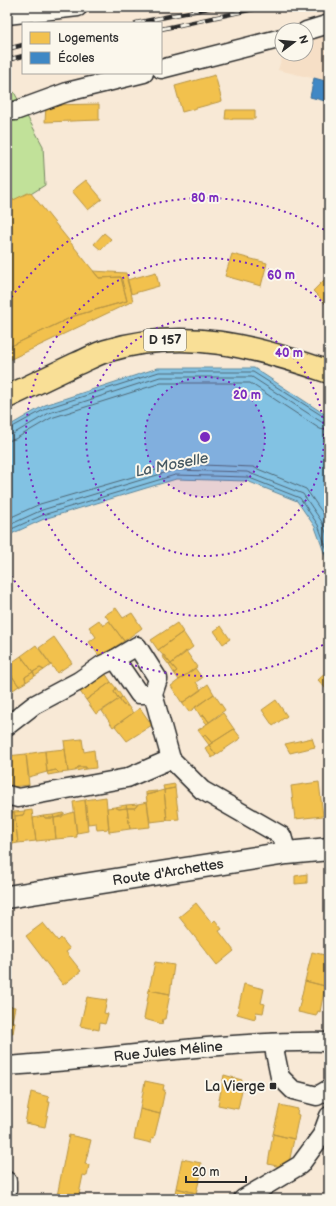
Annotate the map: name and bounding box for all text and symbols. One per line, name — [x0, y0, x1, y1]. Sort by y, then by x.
legend — [22, 22, 162, 74]
north arrow — [274, 22, 314, 62]
text: Logements — [58, 31, 119, 46]
text: N — [296, 34, 311, 45]
text: Écoles — [58, 50, 95, 66]
text: 80 m — [191, 191, 219, 206]
text: 60 m — [267, 268, 295, 283]
road number: D 157 — [144, 329, 186, 351]
text: 40 m — [275, 346, 303, 361]
text: 20 m — [233, 388, 261, 403]
centre of rings — [198, 430, 212, 444]
water label: La Moselle — [134, 449, 210, 481]
street label: Route d'Archettes — [111, 855, 225, 889]
street label: Rue Jules Méline — [113, 1037, 223, 1065]
place label: La Vierge — [205, 1078, 265, 1095]
marker: La Vierge — [268, 1081, 278, 1091]
scale bar — [186, 1158, 246, 1184]
text: 20 m — [192, 1165, 219, 1180]

